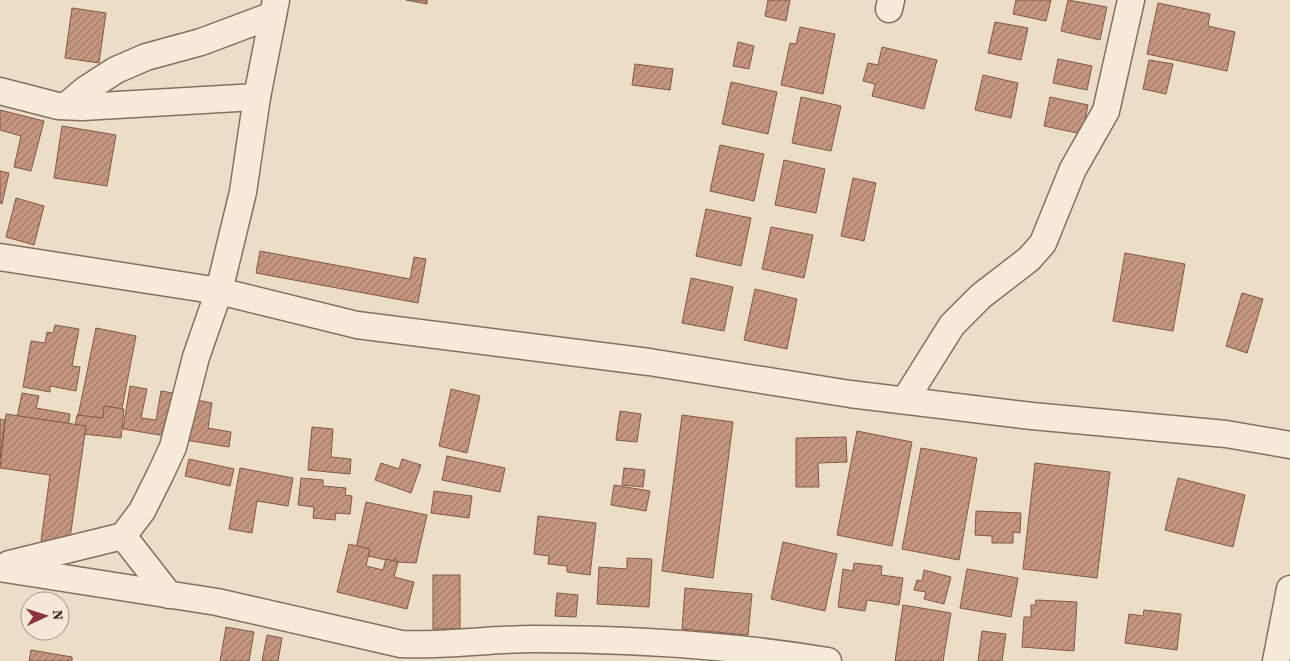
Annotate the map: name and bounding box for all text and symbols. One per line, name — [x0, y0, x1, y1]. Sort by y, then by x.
north arrow — [20, 591, 70, 641]
text: N — [48, 609, 68, 621]

